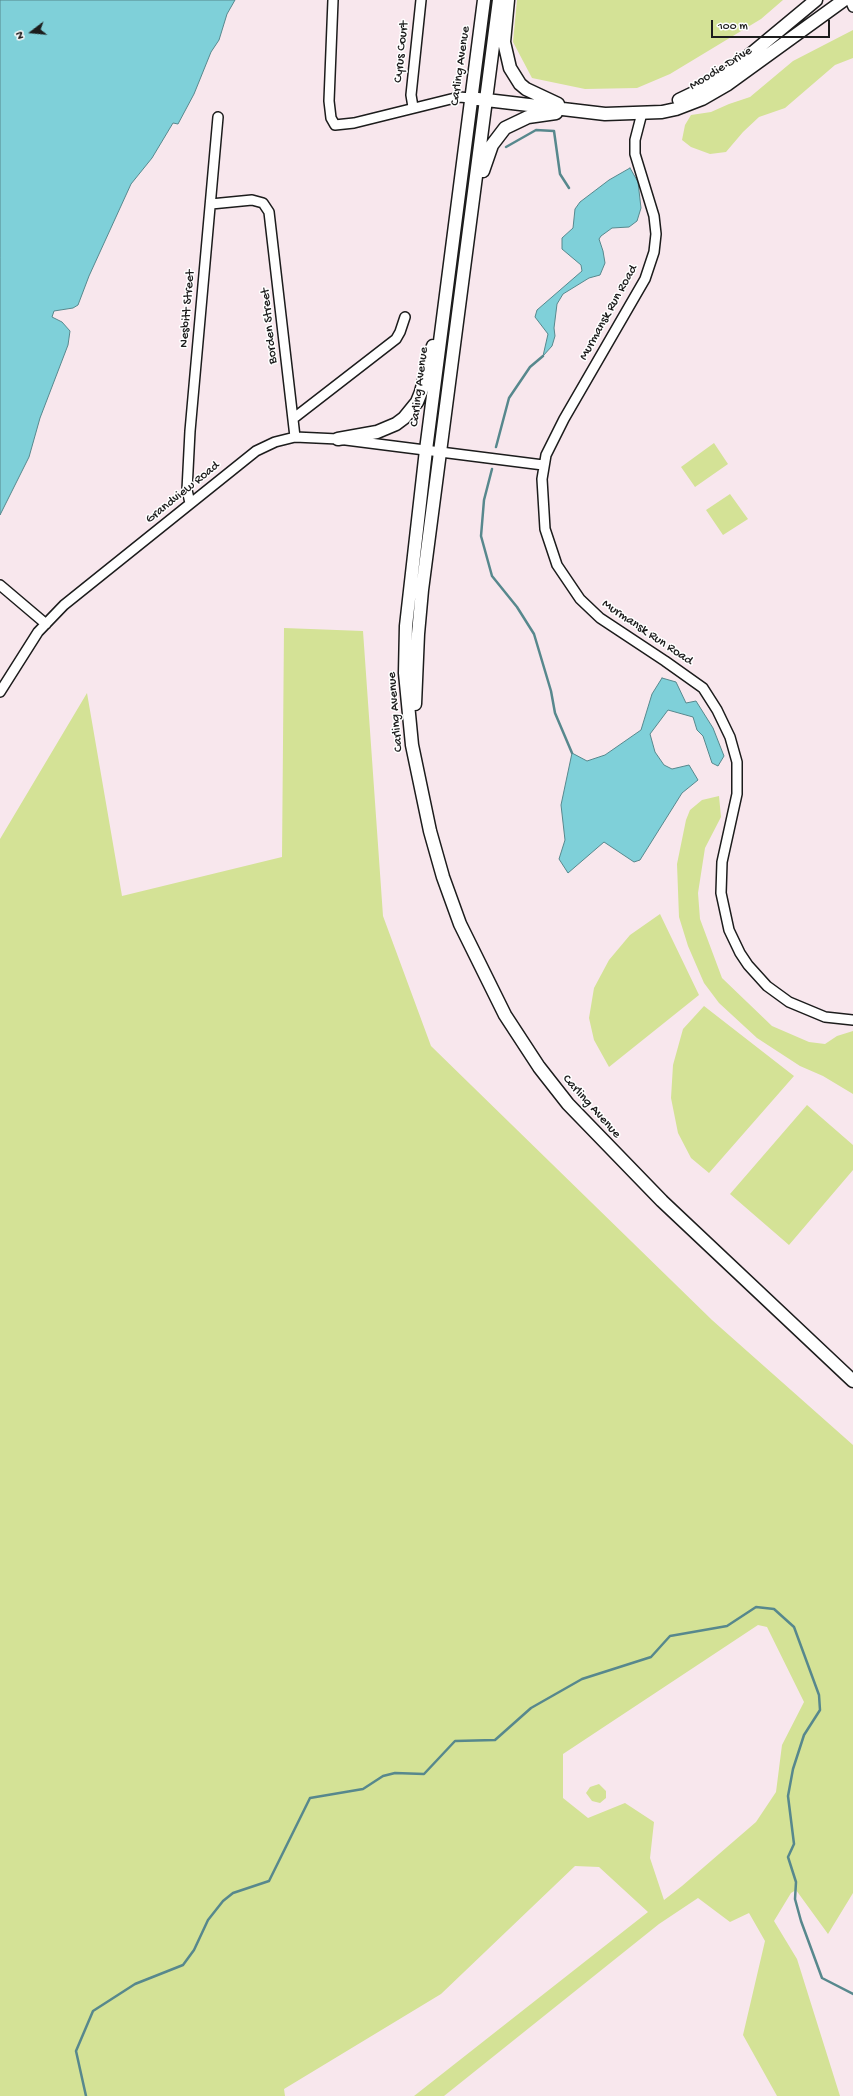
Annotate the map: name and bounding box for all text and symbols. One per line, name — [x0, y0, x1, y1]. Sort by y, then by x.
north arrow — [12, 12, 52, 52]
scale bar — [713, 12, 832, 38]
street label: Cyrus Court — [391, 20, 413, 84]
text: 100 m — [718, 20, 748, 34]
street label: Carling Avenue — [448, 25, 474, 107]
text: N — [14, 30, 27, 40]
street label: Moodie Drive — [687, 44, 755, 94]
street label: Murmansk Run Road — [576, 263, 642, 363]
street label: Nesbitt Street — [177, 269, 199, 349]
street label: Borden Street — [258, 287, 282, 365]
street label: Carling Avenue — [407, 346, 433, 428]
street label: Grandview Road — [143, 458, 223, 528]
street label: Murmansk Run Road — [598, 597, 696, 669]
street label: Carling Avenue — [385, 671, 407, 753]
street label: Carling Avenue — [558, 1072, 624, 1142]

